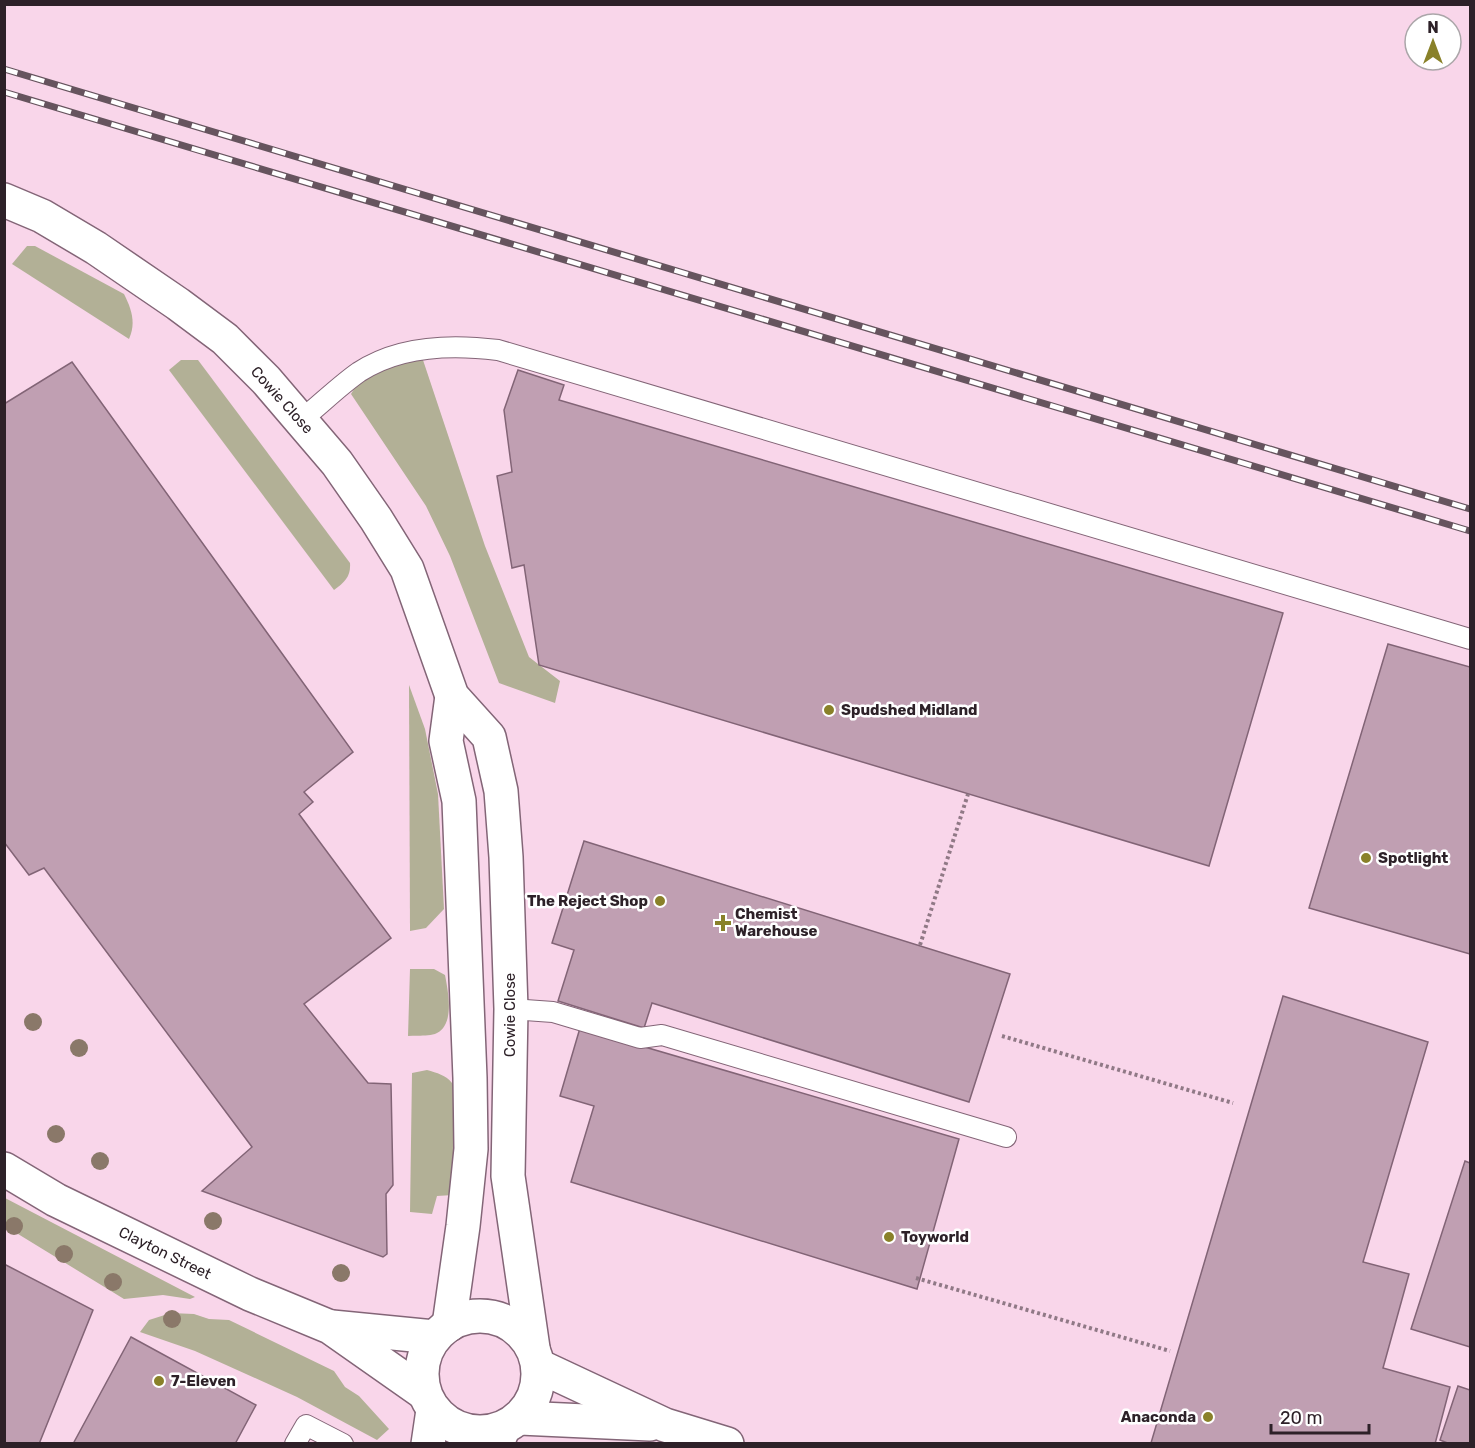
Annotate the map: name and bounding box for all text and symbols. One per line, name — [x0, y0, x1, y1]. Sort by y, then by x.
north arrow — [1403, 12, 1463, 72]
text: N — [1427, 18, 1439, 37]
street label: Cowie Close — [247, 363, 317, 437]
place label: Spudshed Midland — [841, 701, 978, 719]
marker: Spudshed Midland — [822, 703, 836, 717]
place label: Spotlight — [1378, 849, 1448, 867]
marker: Spotlight — [1359, 851, 1373, 865]
place label: The Reject Shop — [527, 892, 648, 910]
marker: The Reject Shop — [653, 894, 667, 908]
place label: Chemist Warehouse — [735, 905, 817, 940]
marker: Chemist Warehouse — [716, 916, 730, 930]
street label: Cowie Close — [501, 973, 519, 1057]
street label: Clayton Street — [116, 1223, 214, 1283]
place label: Toyworld — [901, 1228, 969, 1246]
marker: Toyworld — [882, 1230, 896, 1244]
place label: 7-Eleven — [171, 1372, 236, 1390]
marker: 7-Eleven — [152, 1374, 166, 1388]
scale bar — [1271, 1397, 1368, 1435]
text: 20 m — [1280, 1407, 1322, 1429]
place label: Anaconda — [1121, 1408, 1196, 1426]
marker: Anaconda — [1201, 1410, 1215, 1424]

